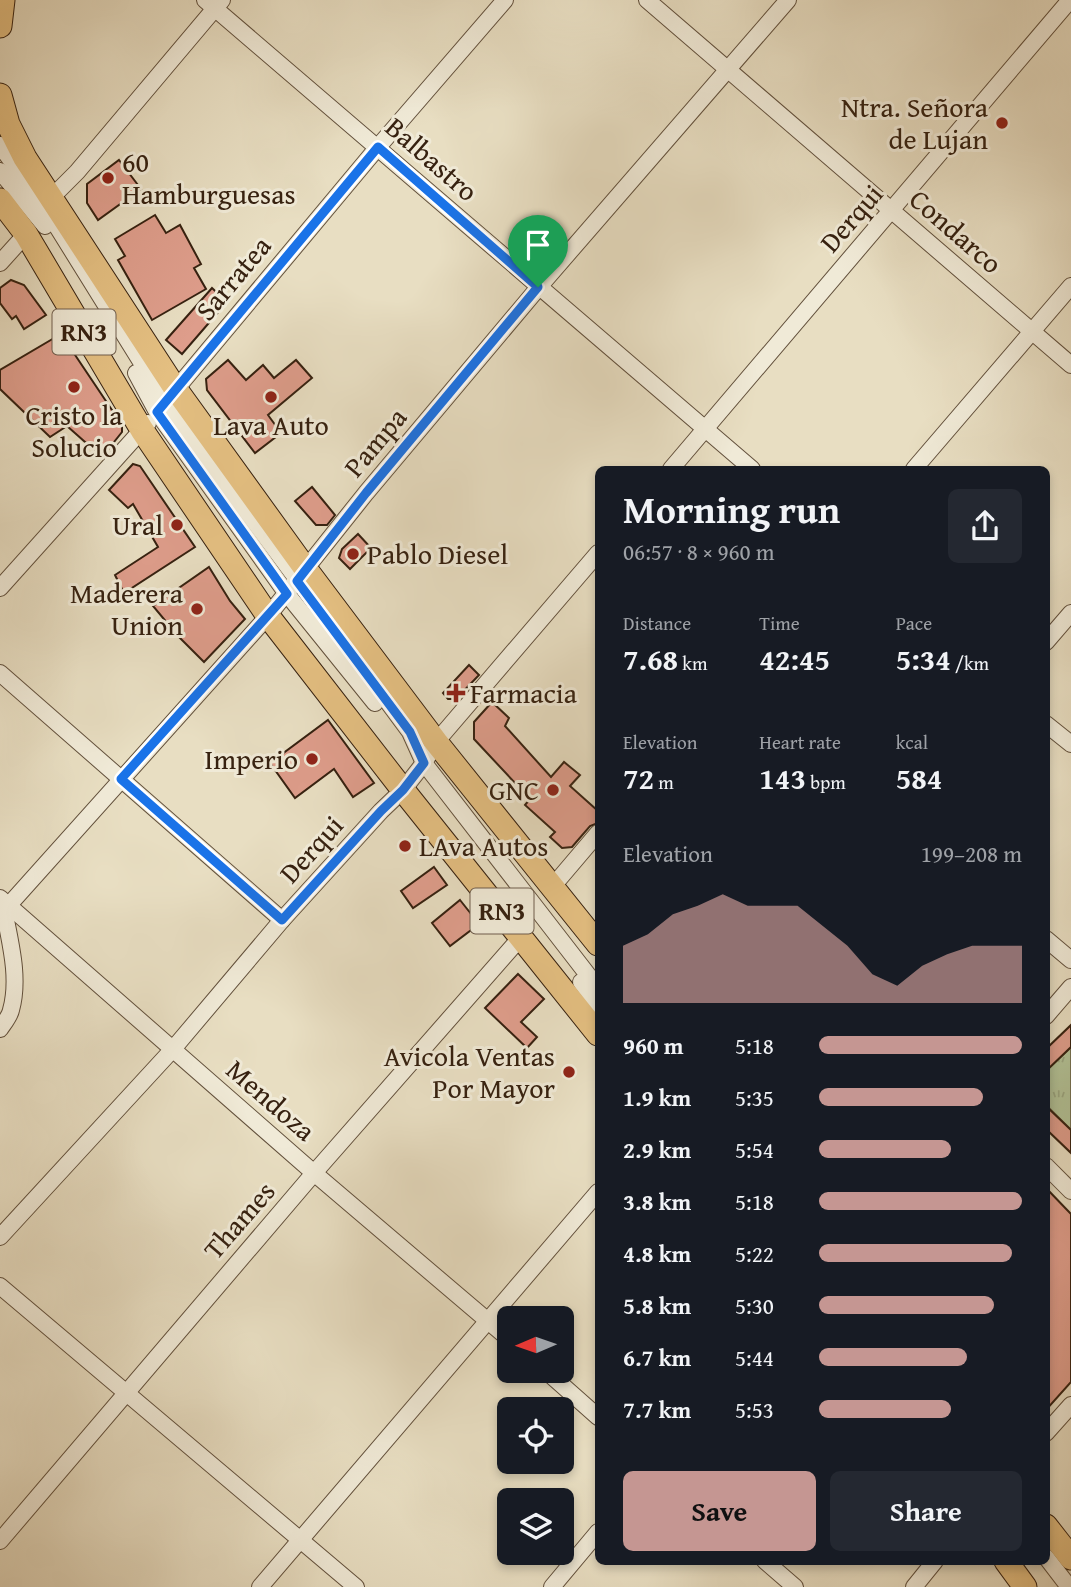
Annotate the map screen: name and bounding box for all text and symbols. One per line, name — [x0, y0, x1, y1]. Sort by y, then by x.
place label: Ntra. Señora de Lujan — [841, 86, 989, 159]
street label: Balbastro — [377, 107, 488, 211]
marker: Ntra. Señora de Lujan — [994, 115, 1010, 131]
place label: 60 Hamburguesas — [122, 141, 296, 214]
marker: 60 Hamburguesas — [100, 170, 116, 186]
street label: Derqui — [809, 174, 892, 261]
street label: Condarco — [901, 179, 1012, 283]
pin — [508, 215, 568, 287]
street label: Sarratea — [185, 226, 281, 329]
icon: arrive — [519, 226, 557, 264]
road number: RN3 — [52, 310, 116, 354]
marker: Cristo la Solucio — [66, 379, 82, 395]
marker: Lava Auto — [263, 389, 279, 405]
place label: Cristo la Solucio — [25, 394, 123, 467]
street label: Pampa — [333, 397, 416, 485]
place label: Lava Auto — [213, 404, 329, 445]
text: Morning run — [623, 481, 840, 537]
button: share — [948, 489, 1022, 563]
place label: Ural — [112, 504, 163, 545]
marker: Ural — [169, 517, 185, 533]
place label: Pablo Diesel — [367, 533, 508, 574]
text: 06:57 · 8 × 960 m — [623, 535, 775, 568]
marker: Pablo Diesel — [345, 546, 361, 562]
place label: Maderera Union — [70, 572, 184, 645]
marker: Maderera Union — [189, 601, 205, 617]
text: Distance — [623, 609, 691, 637]
text: Time — [759, 609, 800, 637]
text: Pace — [896, 609, 932, 637]
text: 7.68 — [623, 637, 678, 681]
text: 42:45 — [759, 637, 830, 681]
text: 5:34 — [896, 637, 951, 681]
text: km — [678, 649, 707, 677]
text: /km — [951, 649, 989, 677]
place label: Farmacia — [470, 672, 578, 713]
marker: Farmacia — [448, 685, 464, 701]
text: Elevation — [623, 728, 697, 756]
text: Heart rate — [759, 728, 841, 756]
text: kcal — [896, 728, 928, 756]
place label: Imperio — [205, 738, 298, 779]
marker: Imperio — [304, 751, 320, 767]
text: 72 — [623, 756, 654, 800]
text: 143 — [759, 756, 806, 800]
text: 584 — [896, 756, 942, 800]
text: m — [654, 768, 674, 796]
text: bpm — [806, 768, 846, 796]
place label: GNC — [489, 769, 539, 810]
marker: GNC — [545, 782, 561, 798]
street label: Derqui — [269, 805, 352, 892]
place label: LAva Autos — [419, 825, 548, 866]
text: Elevation — [623, 837, 713, 870]
text: 199–208 m — [921, 837, 1022, 870]
marker: LAva Autos — [397, 838, 413, 854]
road number: RN3 — [470, 888, 534, 934]
text: 960 m — [623, 1029, 684, 1062]
text: 5:18 — [735, 1029, 774, 1062]
place label: Avicola Ventas Por Mayor — [384, 1035, 555, 1108]
street label: Mendoza — [218, 1049, 326, 1151]
marker: Avicola Ventas Por Mayor — [561, 1064, 577, 1080]
text: 1.9 km — [623, 1081, 691, 1114]
text: 5:35 — [735, 1081, 774, 1114]
text: 2.9 km — [623, 1133, 691, 1166]
text: 5:54 — [735, 1133, 774, 1166]
street label: Thames — [193, 1172, 284, 1268]
text: 3.8 km — [623, 1185, 691, 1218]
text: 5:18 — [735, 1185, 774, 1218]
text: 4.8 km — [623, 1237, 691, 1270]
text: 5:22 — [735, 1237, 774, 1270]
text: 5.8 km — [623, 1289, 691, 1322]
text: 5:30 — [735, 1289, 774, 1322]
north arrow — [497, 1306, 574, 1382]
map controls — [497, 1306, 574, 1565]
text: 6.7 km — [623, 1341, 691, 1374]
text: 5:44 — [735, 1341, 774, 1374]
text: 7.7 km — [623, 1393, 691, 1426]
text: 5:53 — [735, 1393, 774, 1426]
button: locate — [497, 1397, 574, 1474]
button: Save — [623, 1471, 816, 1551]
button: Share — [830, 1471, 1022, 1551]
button: layers — [497, 1488, 574, 1565]

